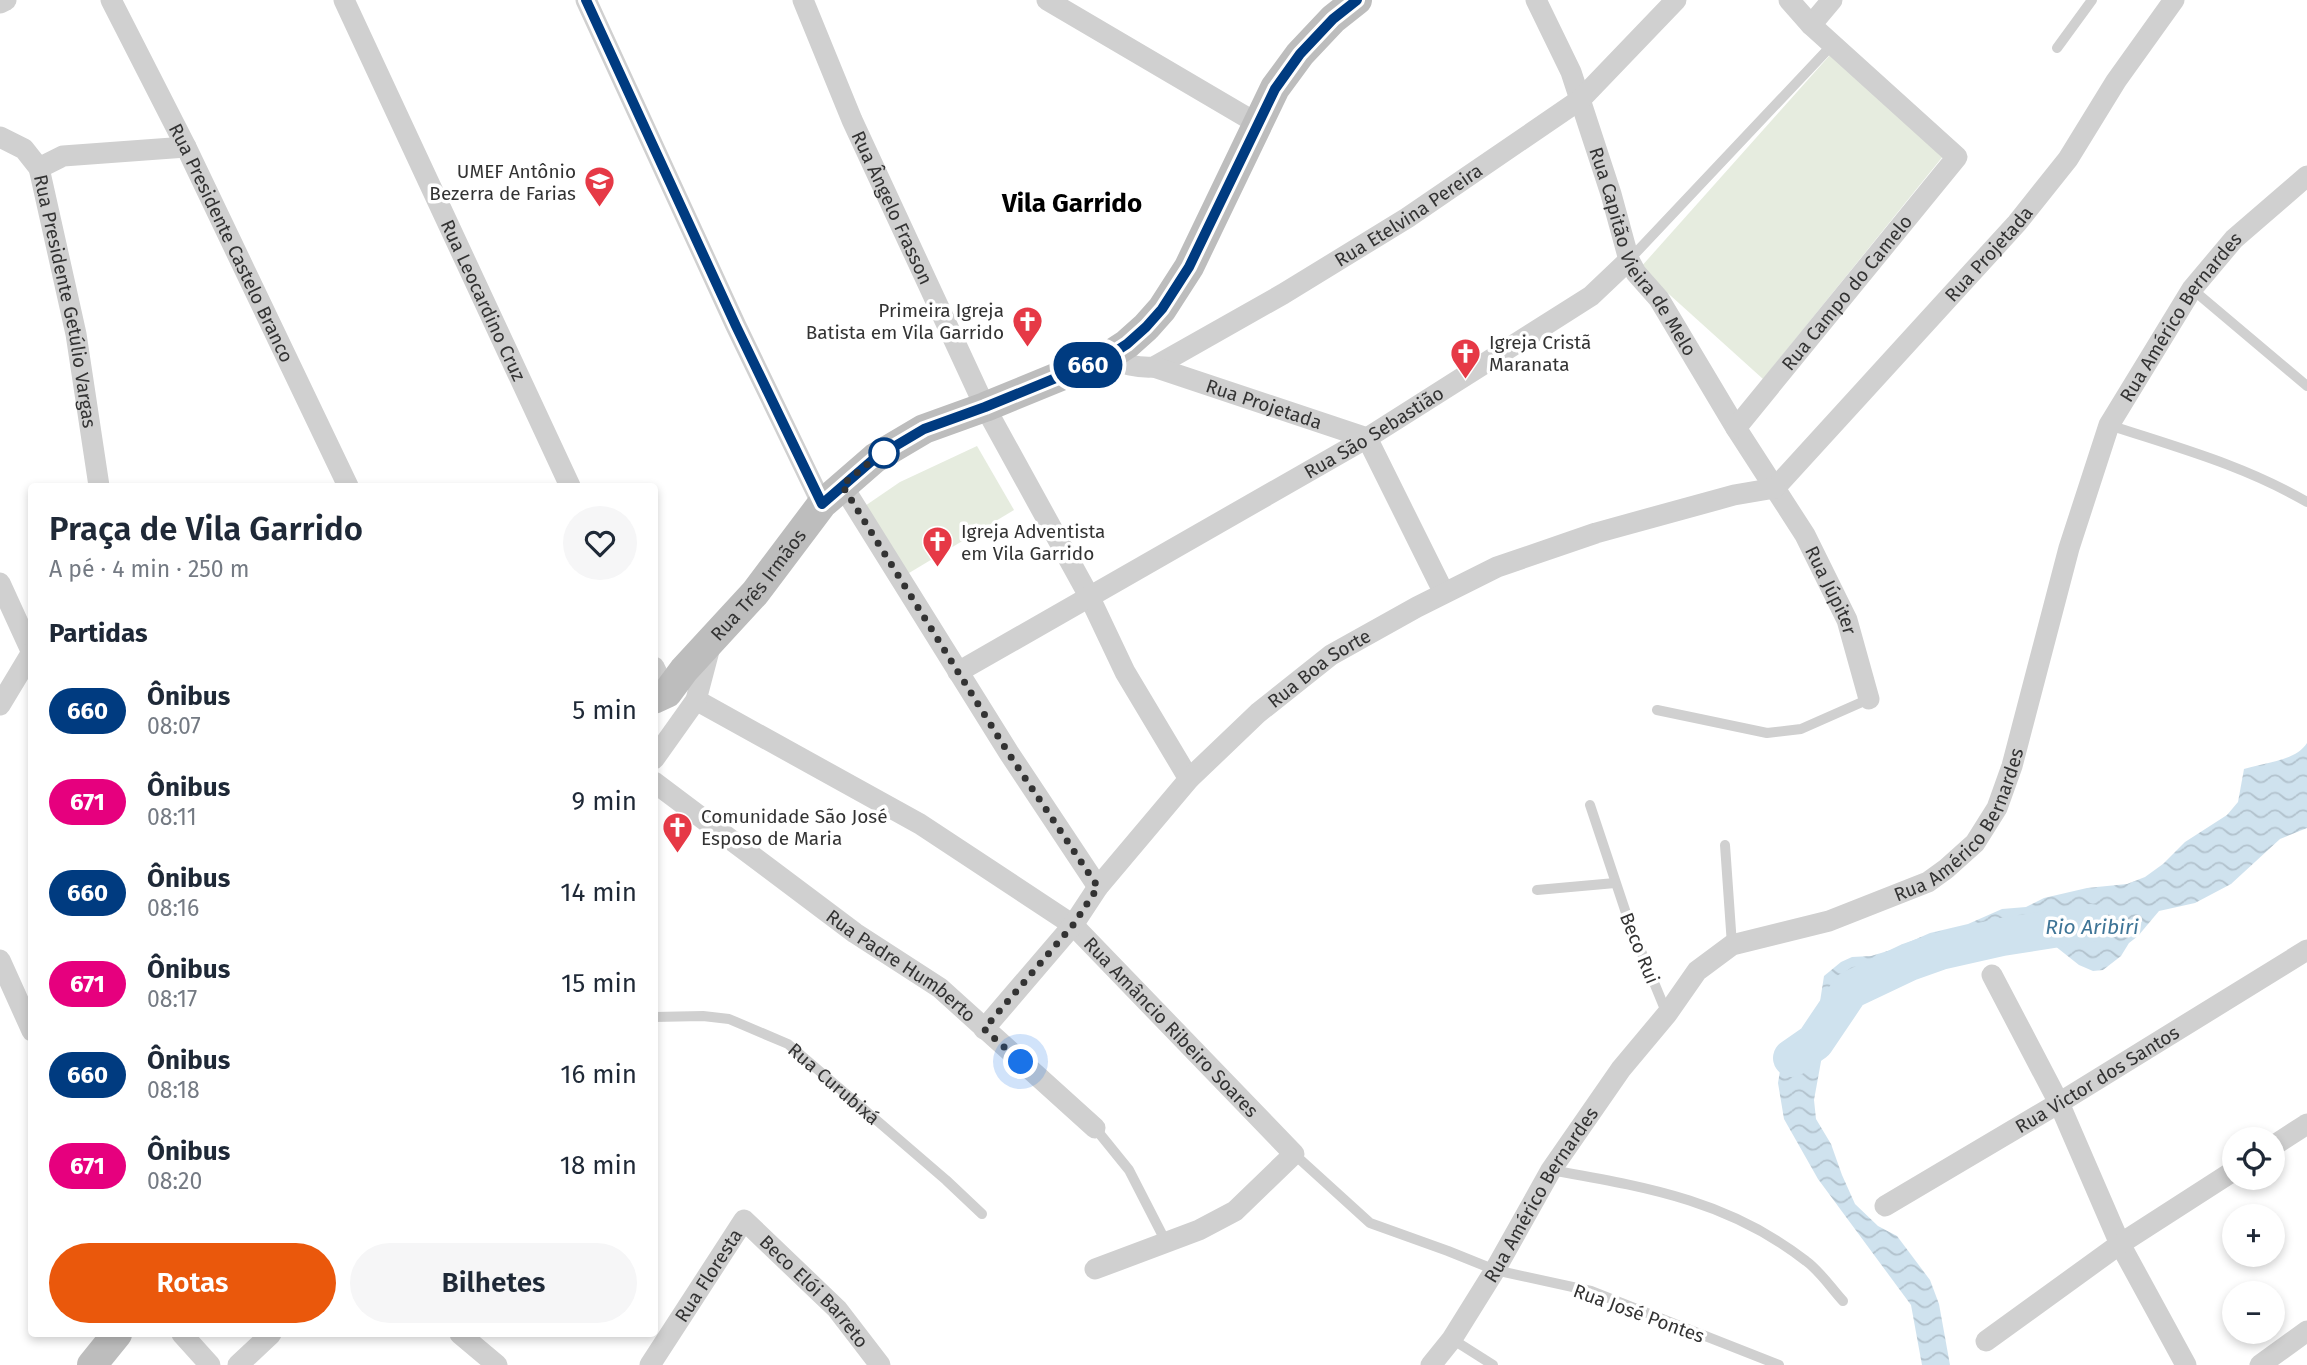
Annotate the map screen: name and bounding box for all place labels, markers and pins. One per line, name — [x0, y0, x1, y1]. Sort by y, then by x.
place label: UMEF Antônio Bezerra de Farias — [429, 160, 576, 205]
school or university icon: UMEF Antônio Bezerra de Farias — [582, 165, 616, 209]
place label: Primeira Igreja Batista em Vila Garrido — [806, 299, 1004, 344]
church icon: Primeira Igreja Batista em Vila Garrido — [1010, 304, 1044, 348]
place label: Igreja Cristã Maranata — [1489, 331, 1591, 376]
church icon: Igreja Cristã Maranata — [1449, 336, 1483, 380]
unlabelled marker — [869, 438, 899, 468]
place label: Igreja Adventista em Vila Garrido — [961, 520, 1105, 565]
church icon: Igreja Adventista em Vila Garrido — [921, 525, 955, 569]
place label: Comunidade São José Esposo de Maria — [701, 805, 888, 850]
church icon: Comunidade São José Esposo de Maria — [661, 810, 695, 854]

